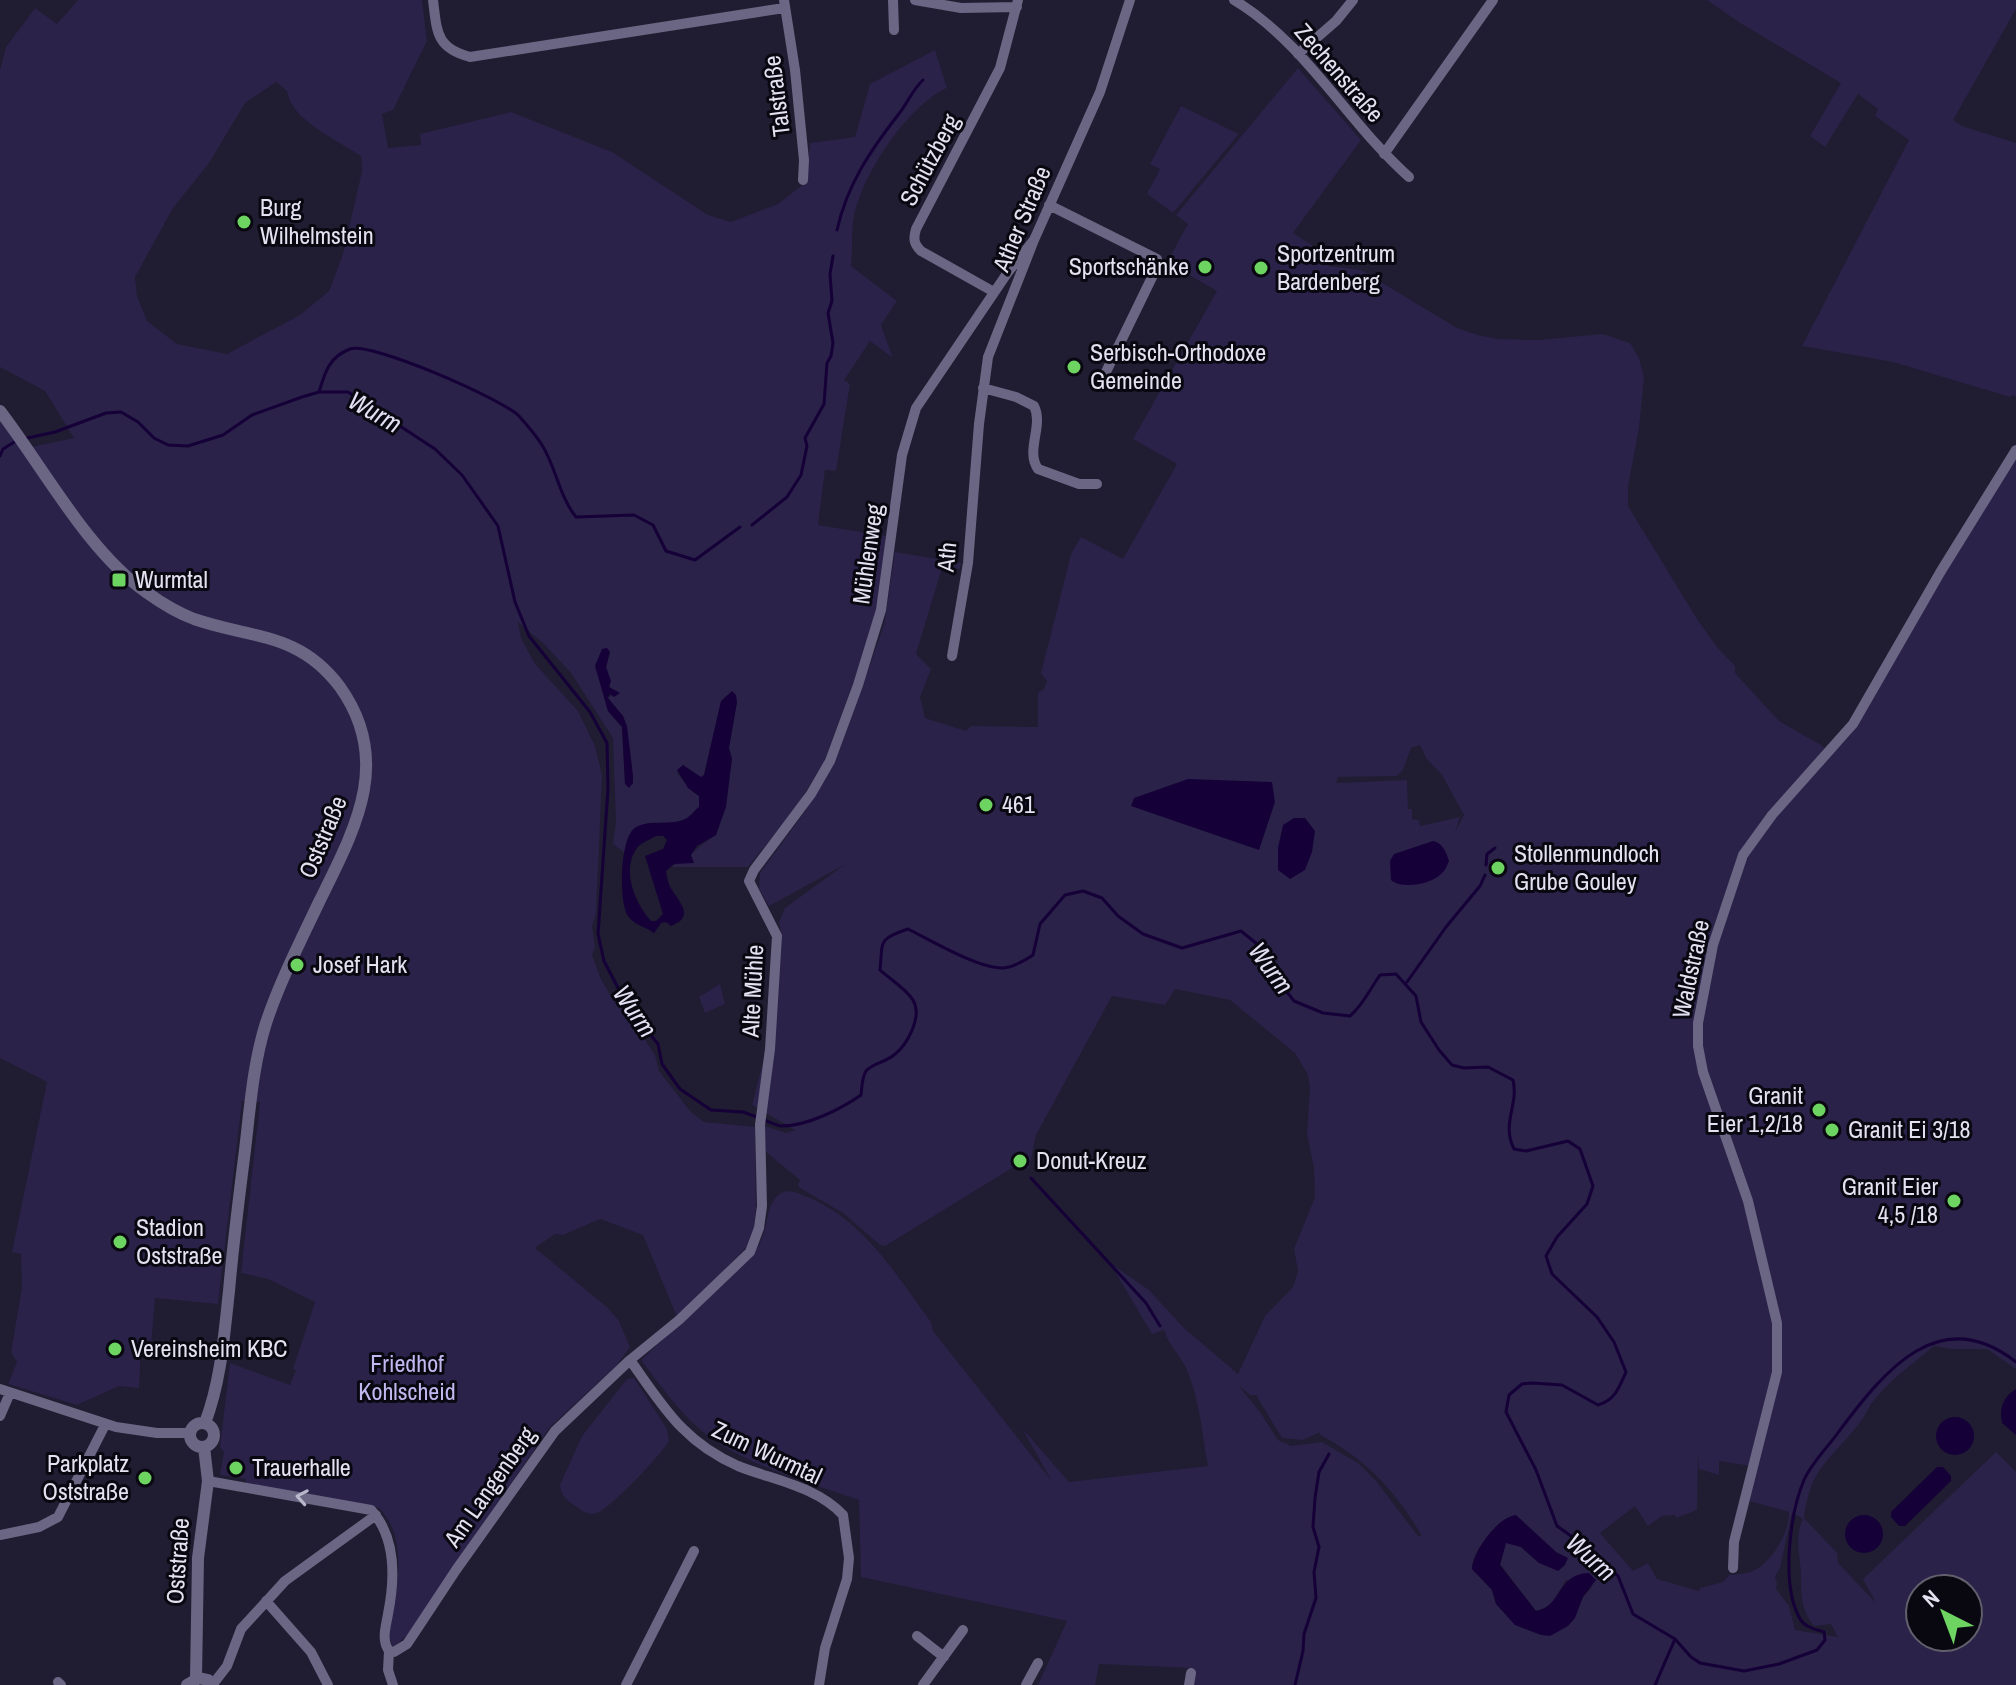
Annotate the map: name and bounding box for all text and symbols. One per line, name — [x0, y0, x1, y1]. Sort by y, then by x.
street label: Zechenstraße — [1288, 16, 1392, 129]
street label: Talstraße — [755, 54, 797, 138]
street label: Schützberg — [892, 108, 967, 211]
street label: Ather Straße — [984, 161, 1058, 277]
place label: Burg Wilhelmstein — [260, 191, 374, 251]
marker: Burg Wilhelmstein — [235, 213, 253, 231]
place label: Sportzentrum Bardenberg — [1277, 237, 1395, 297]
place label: Sportschänke — [1069, 250, 1189, 282]
marker: Sportschänke — [1196, 258, 1214, 276]
marker: Sportzentrum Bardenberg — [1252, 259, 1270, 277]
place label: Serbisch-Orthodoxe Gemeinde — [1090, 336, 1266, 396]
marker: Serbisch-Orthodoxe Gemeinde — [1065, 358, 1083, 376]
water label: Wurm — [342, 382, 408, 441]
street label: Mühlenweg — [844, 502, 890, 606]
street label: Ath — [928, 541, 963, 574]
place label: Wurmtal — [135, 563, 208, 595]
marker: Wurmtal — [110, 571, 128, 589]
place label: 461 — [1002, 788, 1035, 820]
street label: Oststraße — [290, 791, 354, 883]
marker: 461 — [977, 796, 995, 814]
place label: Stollenmundloch Grube Gouley — [1514, 837, 1660, 897]
marker: Stollenmundloch Grube Gouley — [1489, 859, 1507, 877]
street label: Waldstraße — [1664, 917, 1716, 1021]
water label: Wurm — [1241, 935, 1302, 1001]
street label: Alte Mühle — [734, 944, 770, 1039]
place label: Josef Hark — [313, 948, 407, 980]
marker: Josef Hark — [288, 956, 306, 974]
water label: Wurm — [605, 978, 666, 1044]
place label: Granit Eier 1,2/18 — [1707, 1079, 1804, 1139]
marker: Granit Eier 1,2/18 — [1810, 1101, 1828, 1119]
place label: Granit Ei 3/18 — [1848, 1113, 1971, 1145]
marker: Granit Ei 3/18 — [1823, 1121, 1841, 1139]
place label: Donut-Kreuz — [1036, 1144, 1147, 1176]
marker: Donut-Kreuz — [1011, 1152, 1029, 1170]
place label: Granit Eier 4,5 /18 — [1842, 1170, 1938, 1230]
marker: Granit Eier 4,5 /18 — [1945, 1192, 1963, 1210]
place label: Stadion Oststraße — [136, 1211, 222, 1271]
marker: Stadion Oststraße — [111, 1233, 129, 1251]
place label: Vereinsheim KBC — [131, 1332, 287, 1364]
marker: Vereinsheim KBC — [106, 1340, 124, 1358]
park label: Friedhof Kohlscheid — [358, 1347, 456, 1407]
street label: Zum Wurmtal — [707, 1413, 828, 1491]
street label: Am Langenberg — [435, 1420, 542, 1554]
place label: Parkplatz Oststraße — [43, 1447, 129, 1507]
place label: Trauerhalle — [252, 1451, 351, 1483]
marker: Trauerhalle — [227, 1459, 245, 1477]
marker: Parkplatz Oststraße — [136, 1469, 154, 1487]
one-way arrow — [295, 1489, 309, 1506]
street label: Oststraße — [158, 1517, 196, 1605]
water label: Wurm — [1559, 1525, 1624, 1588]
north arrow — [1904, 1573, 1984, 1653]
text: N — [1916, 1583, 1945, 1614]

